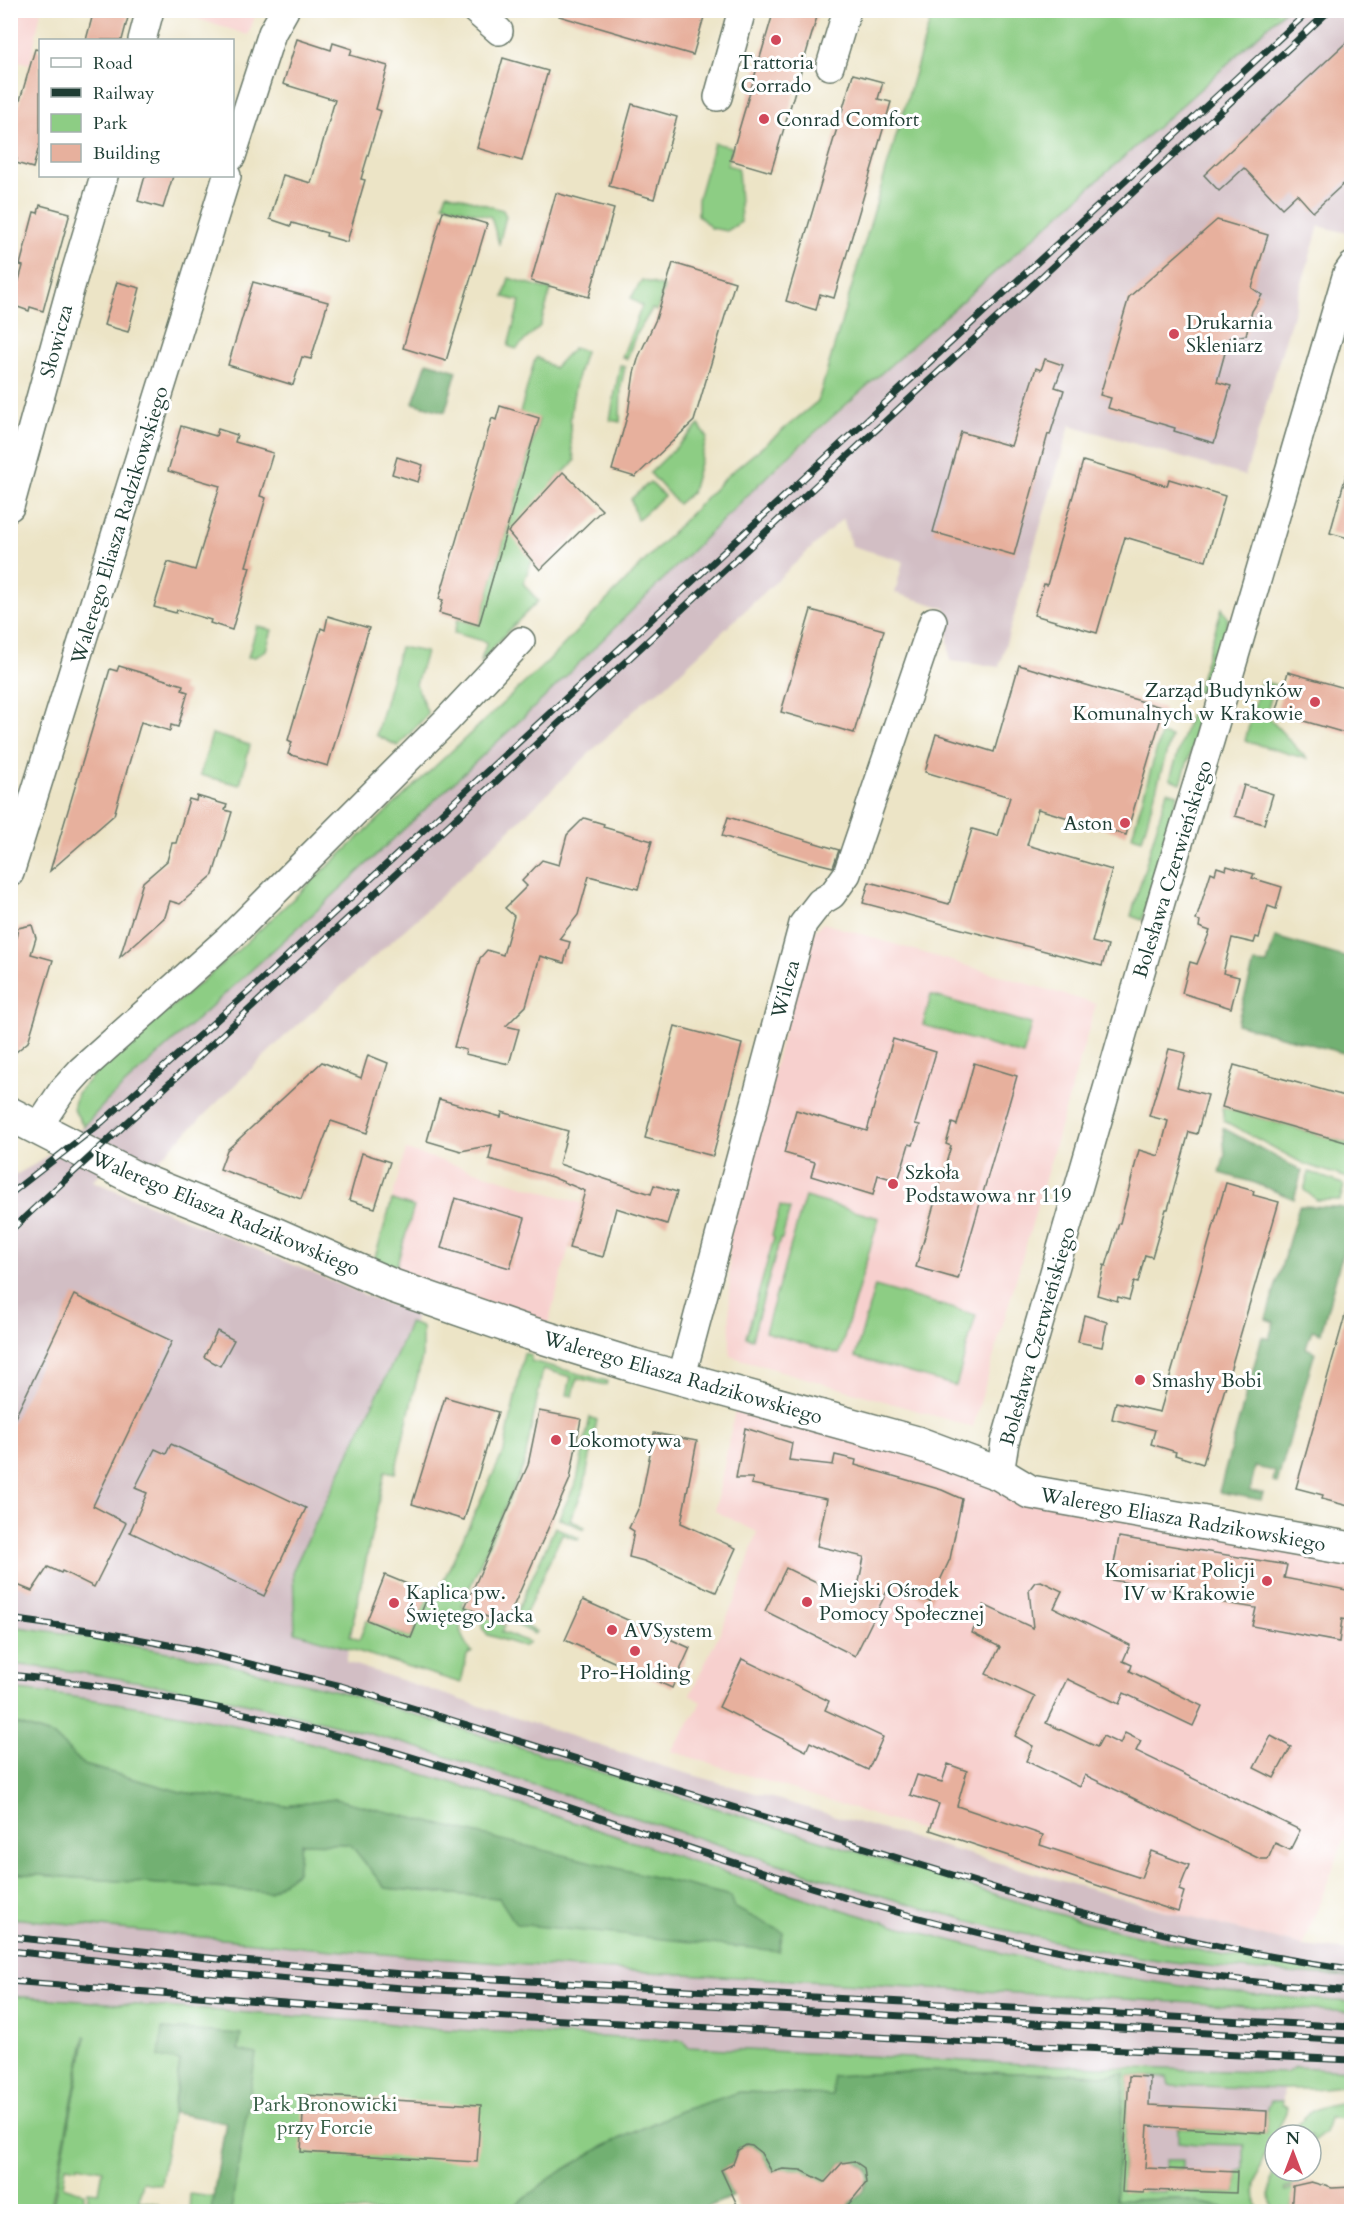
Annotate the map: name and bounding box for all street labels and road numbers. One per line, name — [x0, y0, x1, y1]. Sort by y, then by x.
street label: Słowicza — [34, 301, 79, 381]
street label: Walerego Eliasza Radzikowskiego — [64, 383, 175, 668]
street label: Bolesława Czerwieńskiego — [1126, 757, 1219, 981]
street label: Wilcza — [764, 957, 806, 1022]
street label: Walerego Eliasza Radzikowskiego — [86, 1144, 364, 1282]
street label: Bolesława Czerwieńskiego — [993, 1223, 1082, 1449]
street label: Walerego Eliasza Radzikowskiego — [539, 1324, 826, 1430]
street label: Walerego Eliasza Radzikowskiego — [1037, 1481, 1328, 1558]

